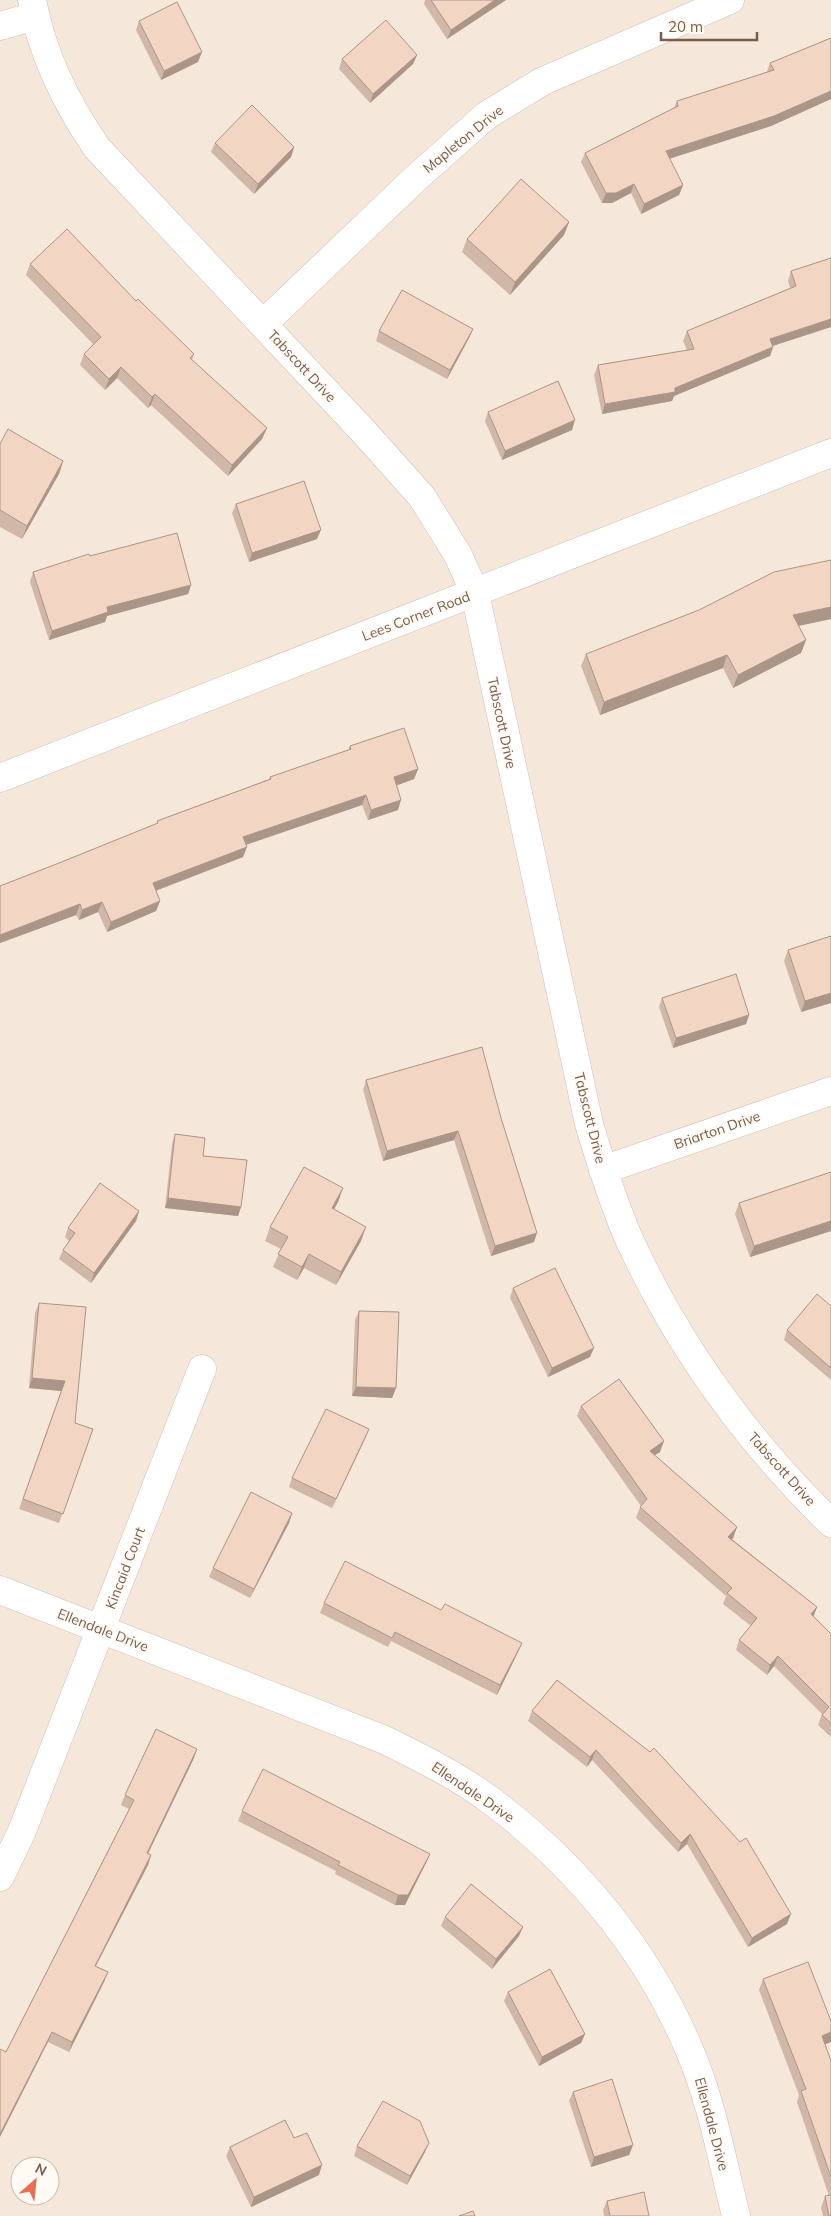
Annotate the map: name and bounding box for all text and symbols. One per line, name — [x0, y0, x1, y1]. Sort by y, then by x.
scale bar — [661, 10, 757, 42]
text: 20 m — [668, 17, 703, 36]
street label: Mapleton Drive — [419, 101, 507, 177]
street label: Tabscott Drive — [264, 326, 340, 406]
street label: Lees Corner Road — [359, 587, 473, 645]
street label: Tabscott Drive — [484, 676, 520, 770]
street label: Tabscott Drive — [570, 1071, 610, 1165]
street label: Briarton Drive — [671, 1107, 763, 1153]
street label: Tabscott Drive — [744, 1428, 820, 1510]
street label: Kincaid Court — [101, 1524, 149, 1612]
street label: Ellendale Drive — [55, 1604, 151, 1656]
street label: Ellendale Drive — [428, 1758, 518, 1826]
street label: Ellendale Drive — [691, 2075, 733, 2173]
north arrow — [10, 2156, 60, 2206]
text: N — [32, 2159, 50, 2180]

